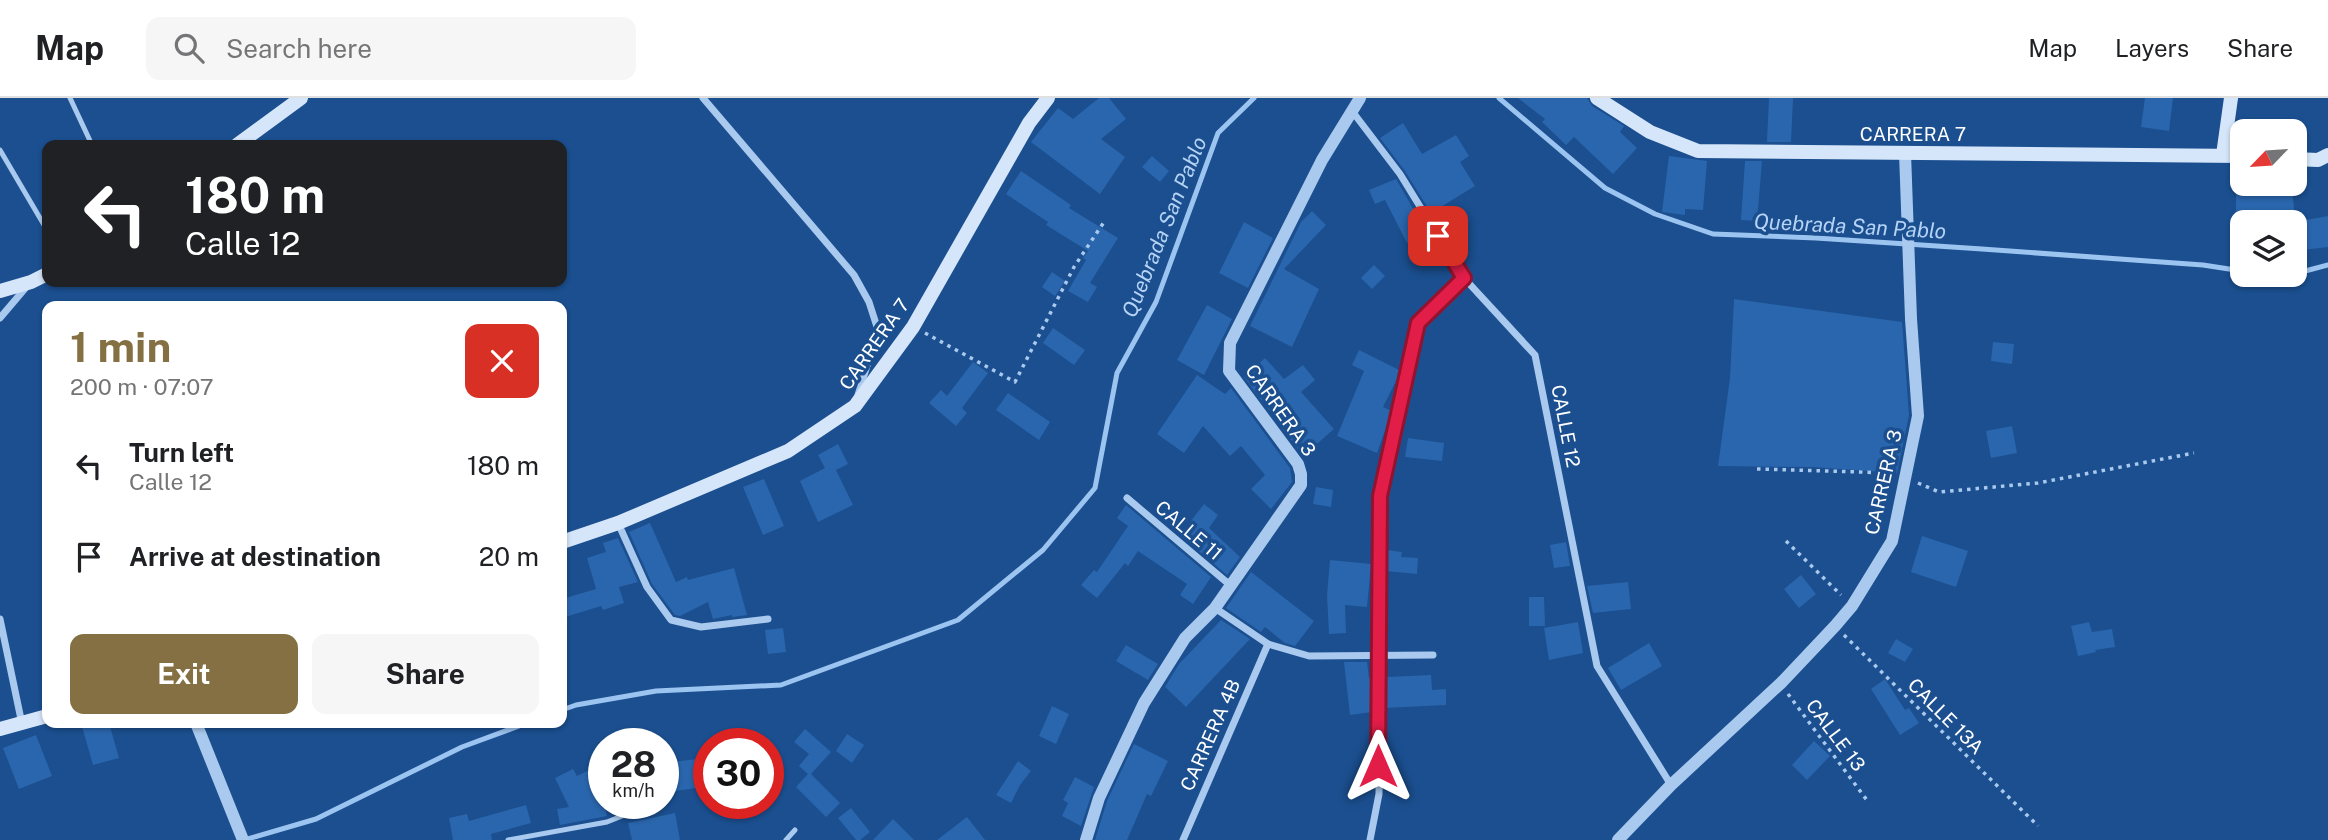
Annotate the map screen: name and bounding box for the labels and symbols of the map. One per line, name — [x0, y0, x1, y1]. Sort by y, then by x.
north arrow — [2230, 119, 2306, 196]
street label: CARRERA 7 — [1860, 123, 1966, 145]
water label: Quebrada San Pablo — [1116, 133, 1212, 321]
pin — [1408, 206, 1468, 266]
water label: Quebrada San Pablo — [1753, 208, 1947, 244]
street label: CARRERA 7 — [834, 294, 914, 394]
street label: CARRERA 3 — [1241, 360, 1321, 460]
street label: CALLE 12 — [1547, 383, 1585, 469]
street label: CARRERA 3 — [1860, 427, 1906, 537]
street label: CALLE 11 — [1151, 496, 1227, 564]
street label: CALLE 13A — [1904, 674, 1988, 758]
street label: CARRERA 4B — [1176, 676, 1244, 794]
street label: CALLE 13 — [1802, 695, 1870, 775]
speed limit sign: 30 — [693, 728, 784, 819]
position arrow — [1341, 729, 1415, 803]

